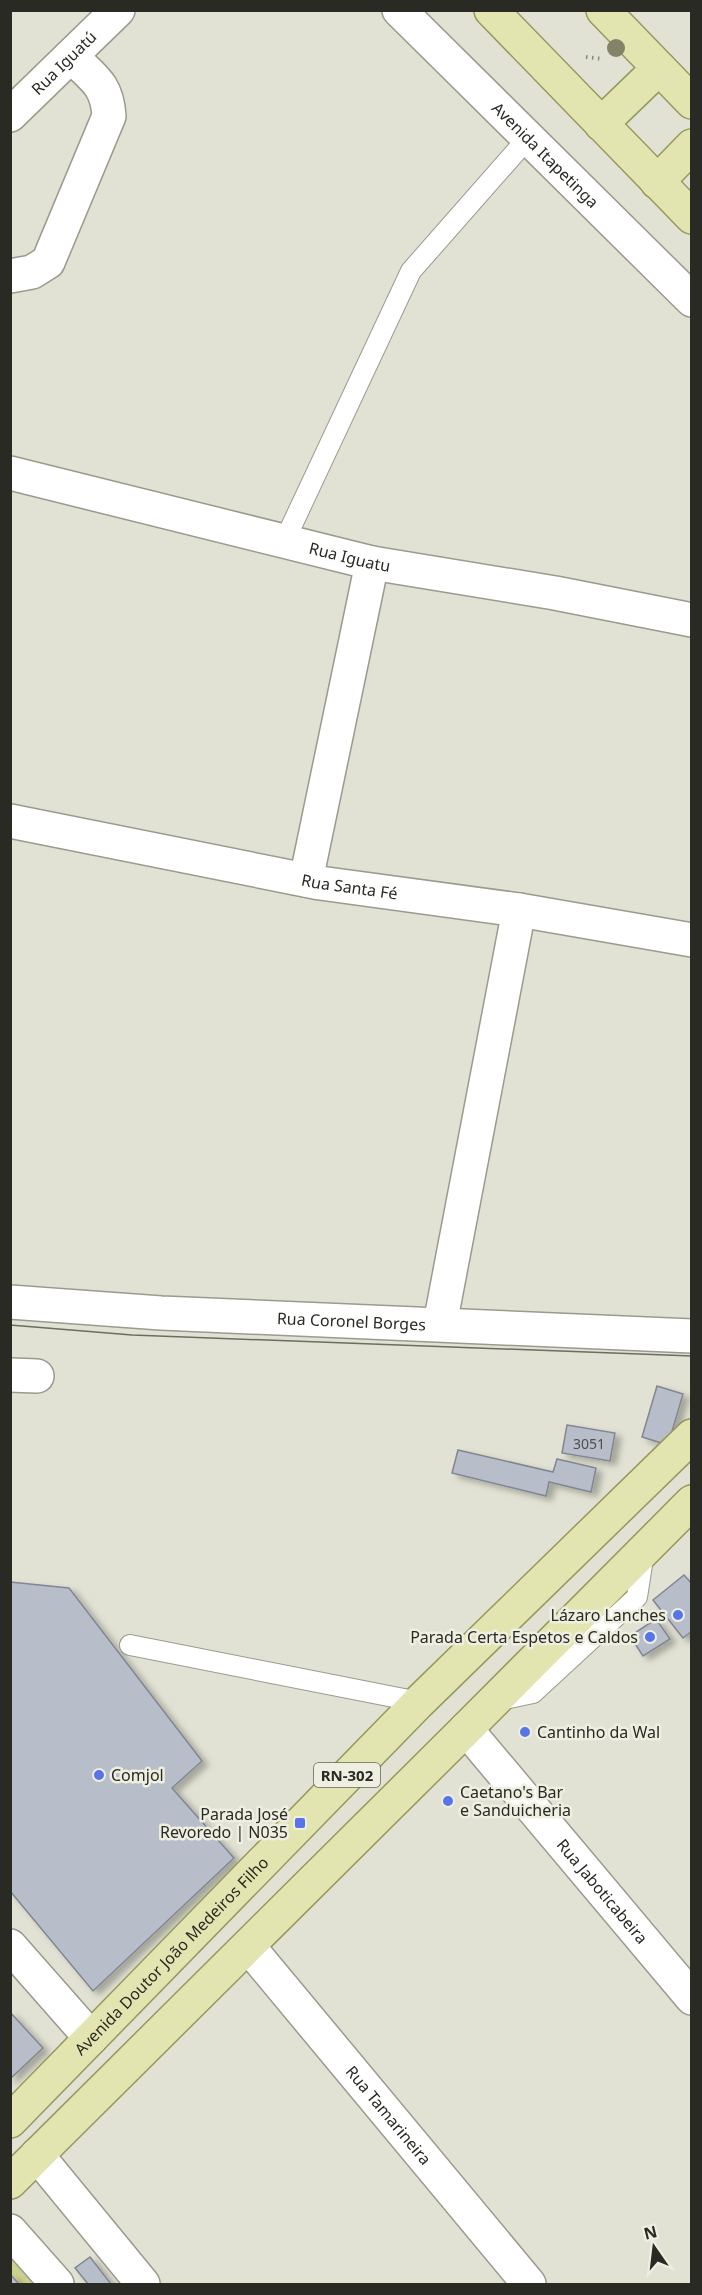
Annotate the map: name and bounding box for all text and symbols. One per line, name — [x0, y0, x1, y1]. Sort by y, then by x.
street label: Rua Iguatú — [26, 26, 101, 99]
street label: Avenida Itapetinga — [487, 97, 604, 213]
street label: Rua Iguatu — [307, 537, 392, 577]
street label: Rua Santa Fé — [300, 869, 399, 904]
street label: Rua Coronel Borges — [276, 1307, 426, 1335]
house number: 3051 — [573, 1434, 605, 1453]
place label: Lázaro Lanches — [551, 1604, 666, 1626]
marker: Lázaro Lanches — [671, 1608, 685, 1622]
place label: Parada Certa Espetos e Caldos — [410, 1626, 638, 1648]
marker: Parada Certa Espetos e Caldos — [643, 1630, 657, 1644]
place label: Cantinho da Wal — [537, 1721, 660, 1743]
marker: Cantinho da Wal — [518, 1725, 532, 1739]
road number: RN-302 — [314, 1763, 380, 1787]
place label: Comjol — [111, 1764, 164, 1786]
marker: Comjol — [92, 1768, 106, 1782]
place label: Caetano's Bar e Sanduicheria — [460, 1781, 571, 1821]
marker: Caetano's Bar e Sanduicheria — [441, 1794, 455, 1808]
place label: Parada José Revoredo | N035 — [160, 1803, 288, 1843]
marker: Parada José Revoredo | N035 — [293, 1816, 307, 1830]
street label: Rua Jaboticabeira — [552, 1834, 653, 1948]
street label: Avenida Doutor João Medeiros Filho — [69, 1852, 273, 2060]
street label: Rua Tamarineira — [341, 2061, 436, 2169]
north arrow — [624, 2217, 684, 2277]
text: N — [641, 2220, 659, 2245]

